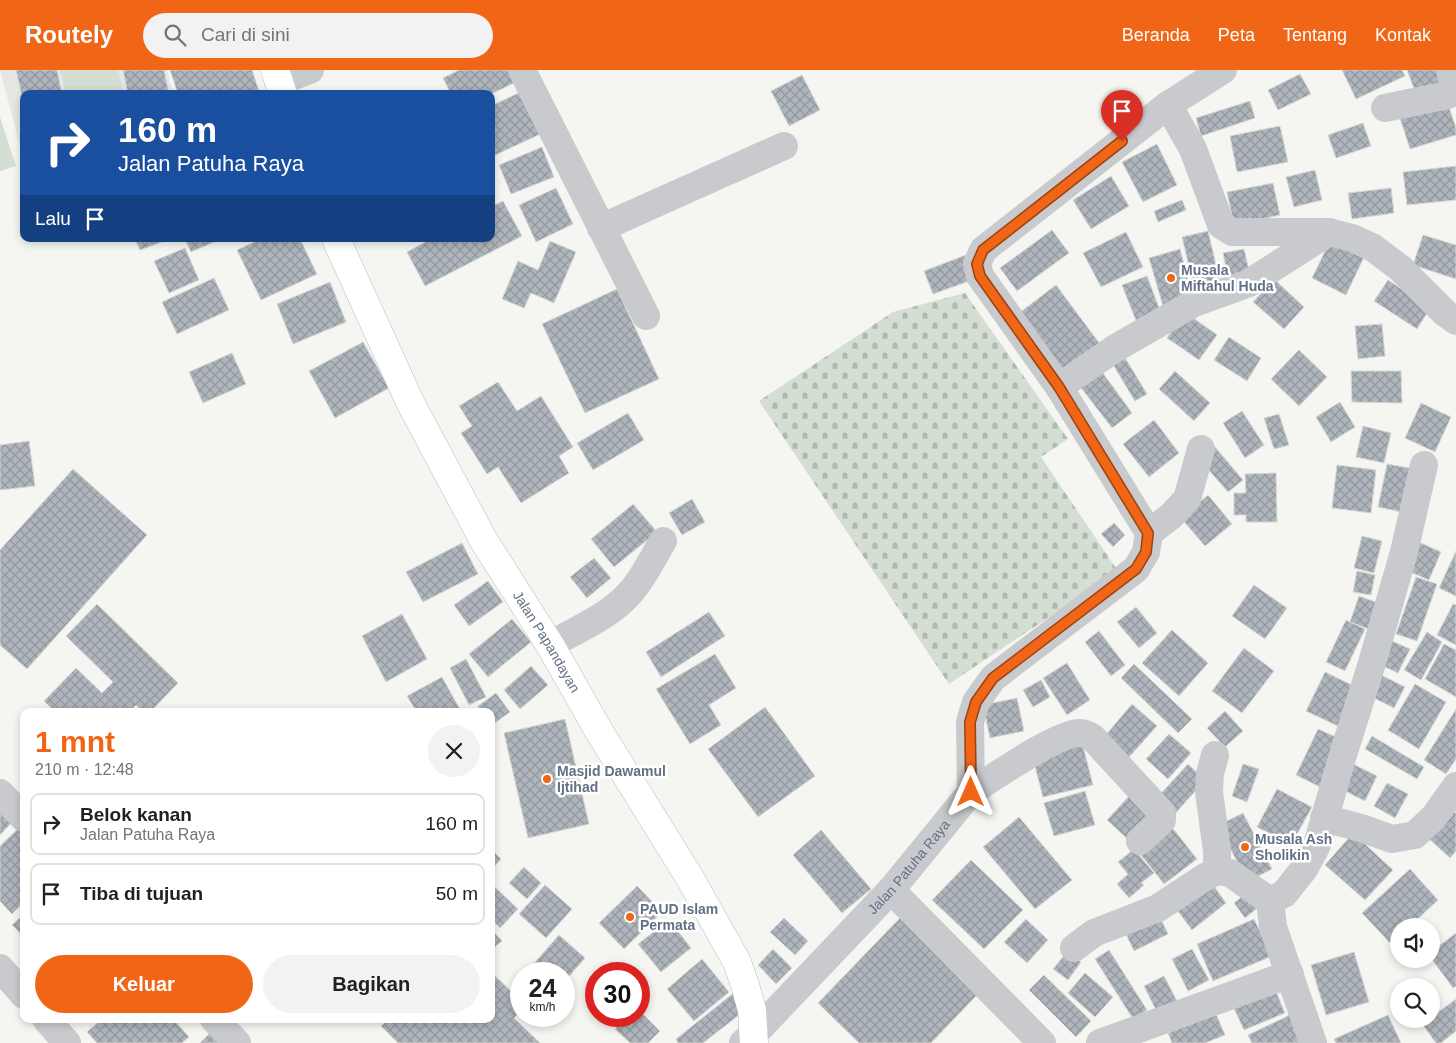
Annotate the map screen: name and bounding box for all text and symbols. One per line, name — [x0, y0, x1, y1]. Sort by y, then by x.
search box — [143, 13, 493, 58]
text: Routely — [25, 21, 113, 48]
icon: search — [161, 21, 189, 49]
text: Cari di sini — [201, 24, 290, 45]
text: Beranda — [1122, 25, 1190, 45]
text: Peta — [1218, 25, 1255, 45]
text: Tentang — [1283, 25, 1347, 45]
text: Kontak — [1375, 25, 1431, 45]
pin — [1101, 90, 1143, 141]
icon: arrive — [1108, 97, 1136, 125]
icon: right — [35, 110, 100, 175]
text: 160 m — [118, 110, 217, 149]
text: Jalan Patuha Raya — [118, 151, 304, 176]
icon: arrive — [81, 205, 109, 233]
text: Lalu — [35, 208, 71, 229]
place label: Musala Miftahul Huda — [1181, 262, 1274, 294]
marker: Musala Miftahul Huda — [1165, 272, 1177, 284]
street label: Jalan Papandayan — [510, 588, 583, 695]
text: 1 mnt — [35, 725, 115, 758]
button: close — [428, 725, 480, 777]
text: 210 m · 12:48 — [35, 761, 134, 778]
place label: Masjid Dawamul Ijtihad — [557, 763, 666, 795]
position arrow — [944, 765, 996, 817]
marker: Masjid Dawamul Ijtihad — [541, 773, 553, 785]
text: Belok kanan — [80, 804, 192, 825]
icon: right — [37, 810, 65, 838]
text: 160 m — [425, 813, 478, 834]
street label: Jalan Patuha Raya — [864, 816, 953, 917]
text: Jalan Patuha Raya — [80, 826, 215, 843]
place label: Musala Ash Sholikin — [1255, 831, 1332, 863]
marker: Musala Ash Sholikin — [1239, 841, 1251, 853]
icon: arrive — [37, 880, 65, 908]
text: Tiba di tujuan — [80, 883, 203, 904]
text: 50 m — [436, 883, 478, 904]
place label: PAUD Islam Permata — [640, 901, 718, 933]
marker: PAUD Islam Permata — [624, 911, 636, 923]
map controls — [1390, 918, 1440, 1028]
button: sound — [1390, 918, 1440, 968]
button: Keluar — [35, 955, 253, 1013]
button: Bagikan — [263, 955, 480, 1013]
speed limit sign: 30 — [585, 962, 650, 1027]
text: 24 — [529, 974, 556, 1002]
button: search — [1390, 978, 1440, 1028]
text: km/h — [529, 1000, 556, 1014]

